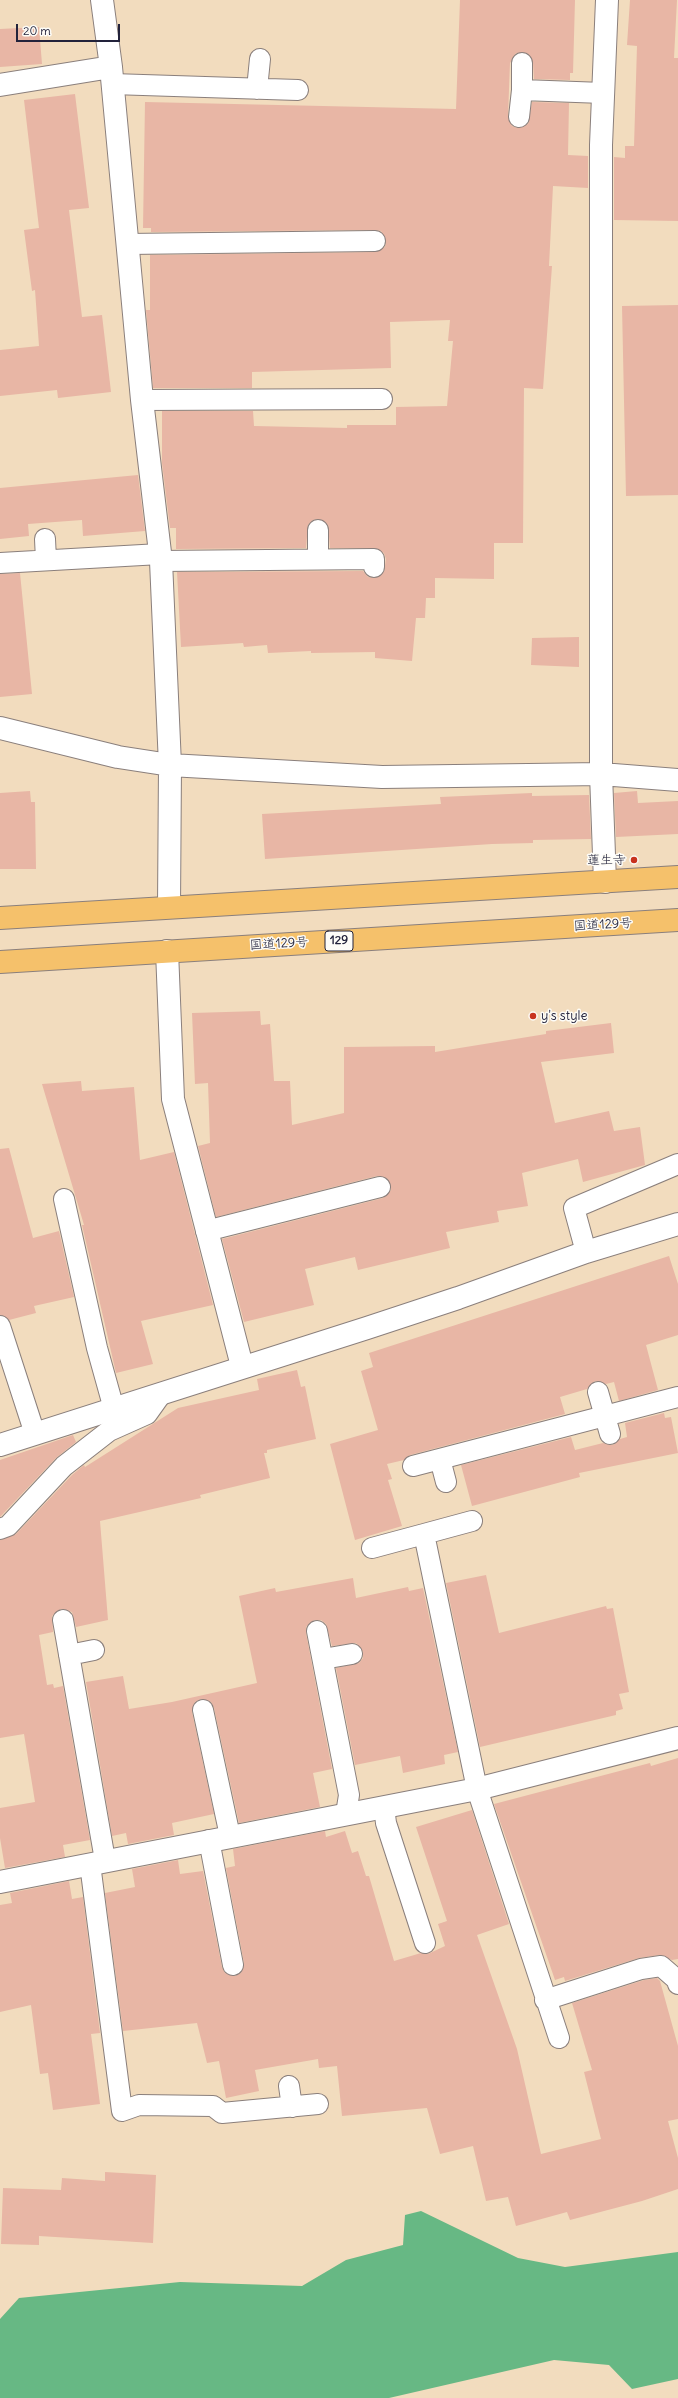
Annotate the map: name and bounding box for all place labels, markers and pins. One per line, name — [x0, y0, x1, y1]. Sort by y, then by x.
place label: 蓮生寺 — [587, 852, 626, 868]
marker: 蓮生寺 — [629, 855, 639, 865]
place label: y's style — [541, 1008, 587, 1024]
marker: y's style — [528, 1011, 538, 1021]

